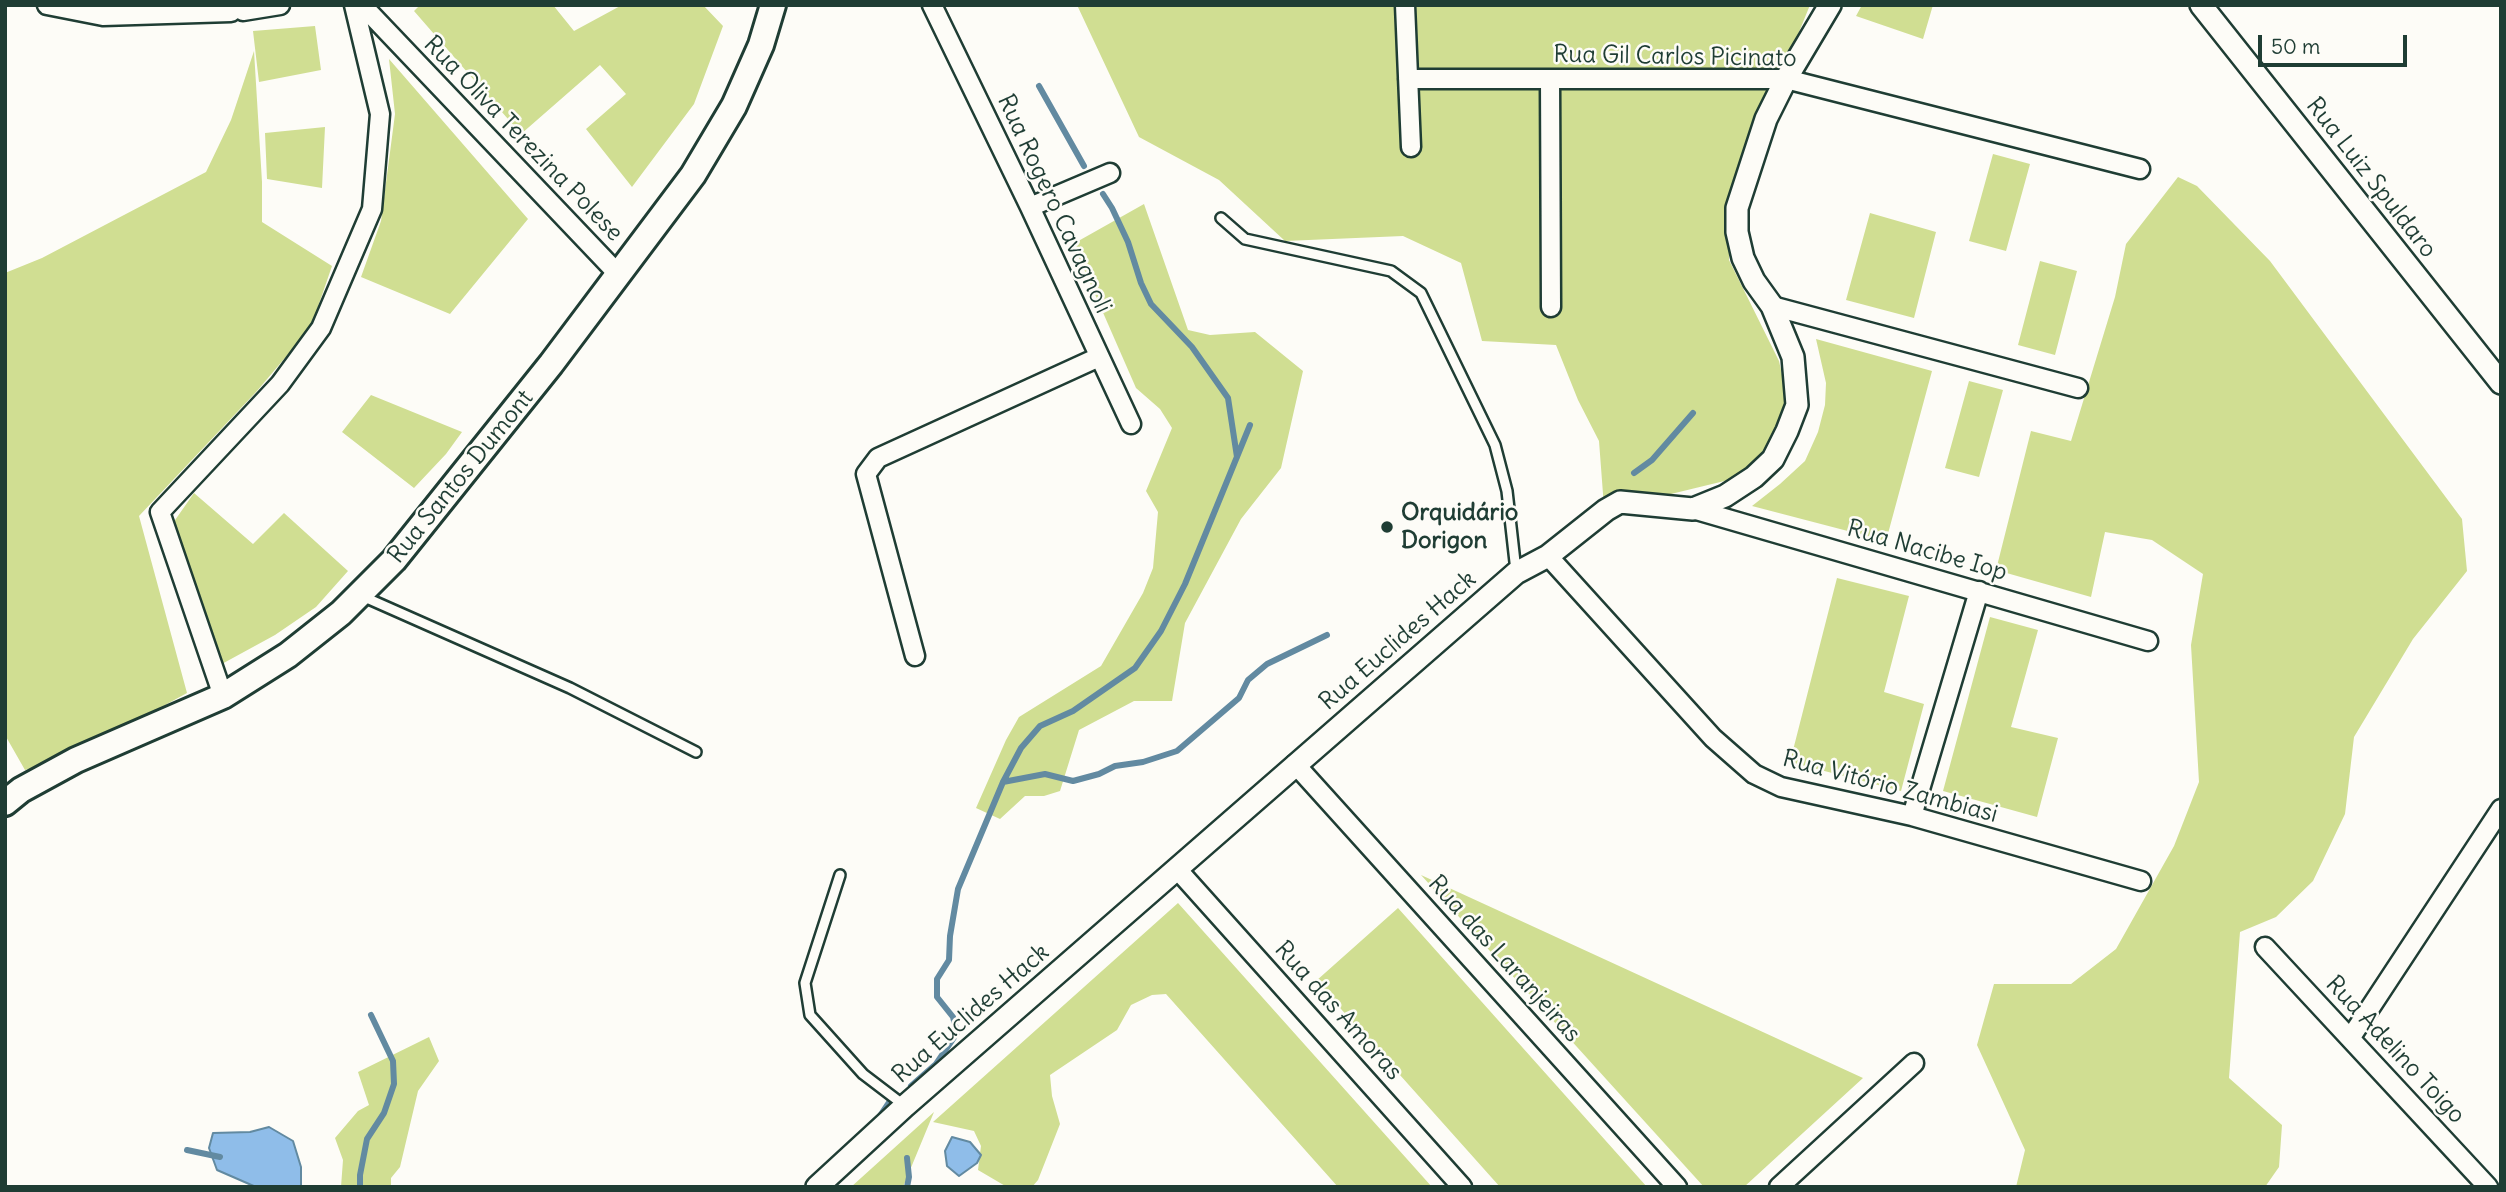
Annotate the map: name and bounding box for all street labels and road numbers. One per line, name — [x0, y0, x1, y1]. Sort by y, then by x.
street label: Rua Oliva Terezina Polese — [417, 30, 629, 248]
street label: Rua Gil Carlos Picinato — [1553, 40, 1797, 74]
street label: Rua Rogero Cavagnoli — [991, 90, 1117, 318]
street label: Rua Luiz Spuldaro — [2300, 92, 2442, 264]
street label: Rua Santos Dumont — [382, 385, 540, 569]
street label: Rua Nacibe Iop — [1844, 514, 2010, 588]
street label: Rua Euclides Hack — [1314, 565, 1482, 717]
street label: Rua Vitório Zambiasi — [1779, 744, 2001, 830]
street label: Rua das Laranjeiras — [1422, 870, 1586, 1048]
street label: Rua das Amoras — [1268, 936, 1408, 1086]
street label: Rua Euclides Hack — [887, 938, 1055, 1090]
street label: Rua Adelino Toigo — [2319, 970, 2471, 1130]

